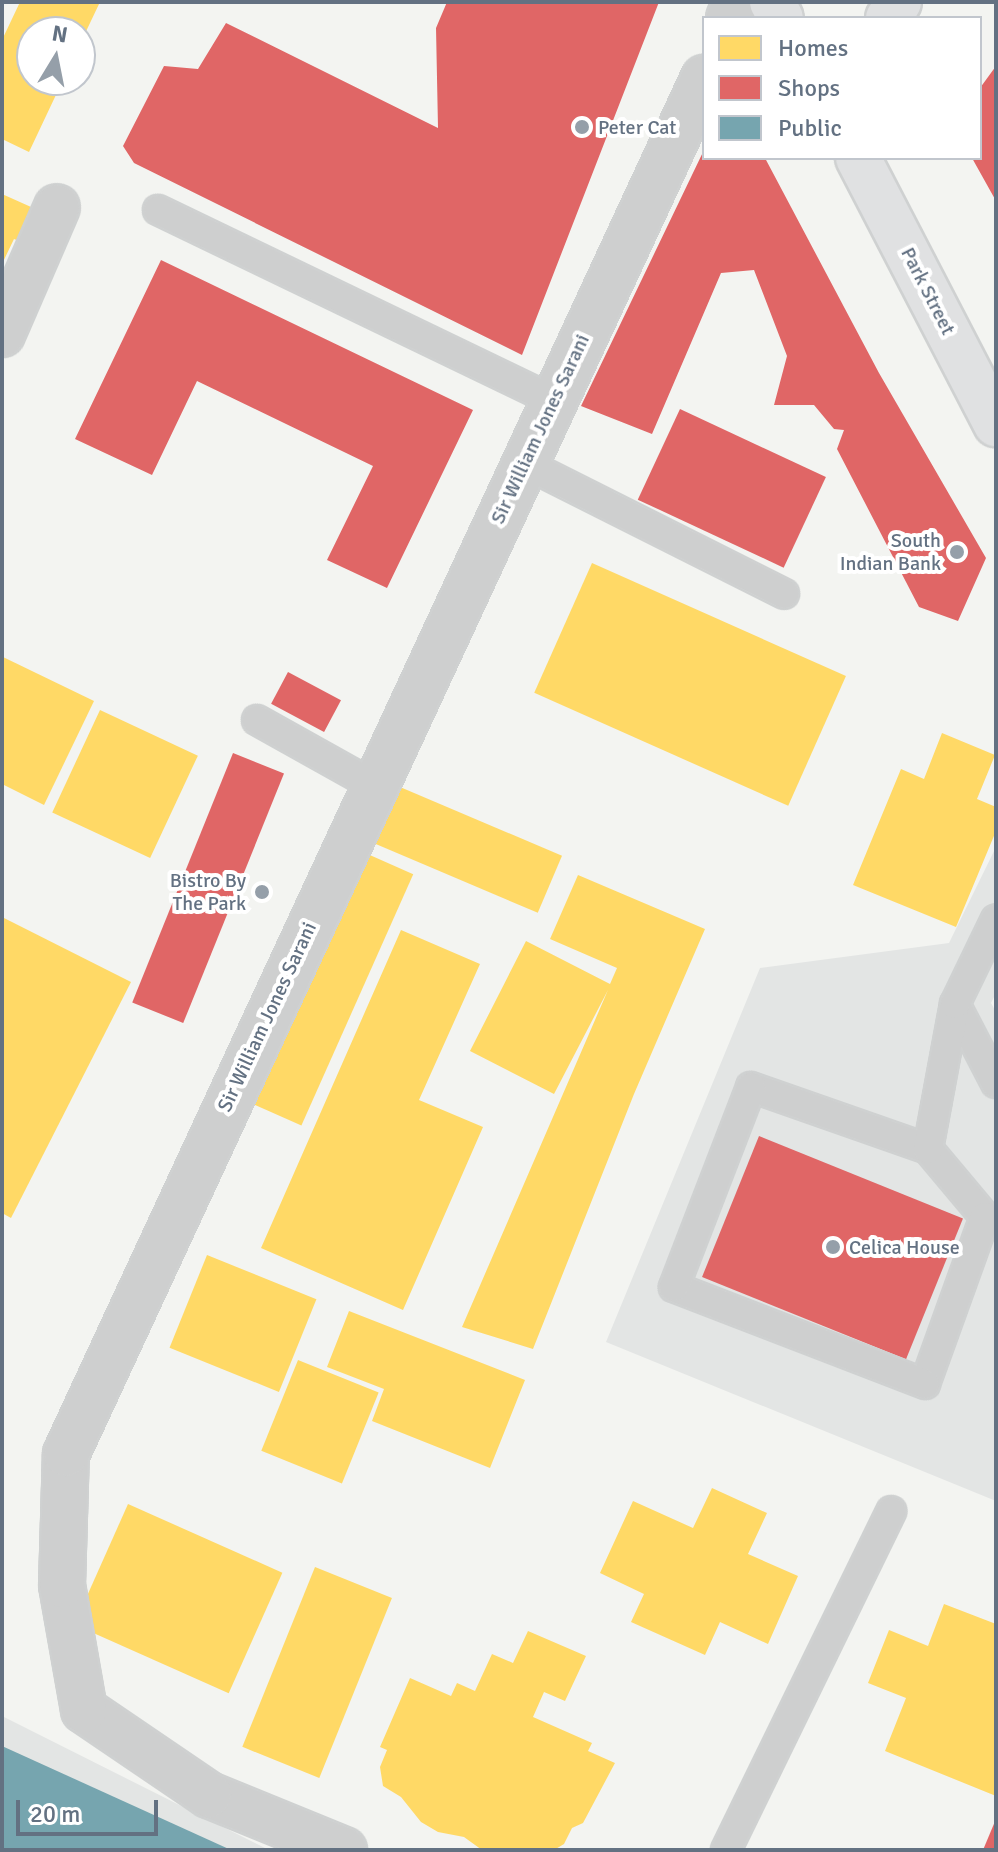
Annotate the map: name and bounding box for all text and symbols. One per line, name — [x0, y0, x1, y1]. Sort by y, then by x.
north arrow — [16, 16, 96, 96]
legend — [702, 16, 982, 160]
text: N — [50, 19, 70, 48]
text: Homes — [778, 33, 848, 63]
text: Shops — [778, 73, 840, 103]
text: Public — [778, 113, 842, 143]
place label: Peter Cat — [598, 115, 676, 139]
marker: Peter Cat — [573, 118, 591, 136]
street label: Park Street — [896, 243, 960, 339]
street label: Sir William Jones Sarani — [486, 330, 594, 528]
place label: South Indian Bank — [840, 528, 941, 575]
marker: South Indian Bank — [948, 543, 966, 561]
place label: Bistro By The Park — [170, 868, 246, 915]
marker: Bistro By The Park — [253, 883, 271, 901]
street label: Sir William Jones Sarani — [213, 918, 321, 1116]
place label: Celica House — [849, 1235, 960, 1259]
marker: Celica House — [824, 1238, 842, 1256]
scale bar — [20, 1784, 162, 1834]
text: 20 m — [30, 1799, 80, 1829]

